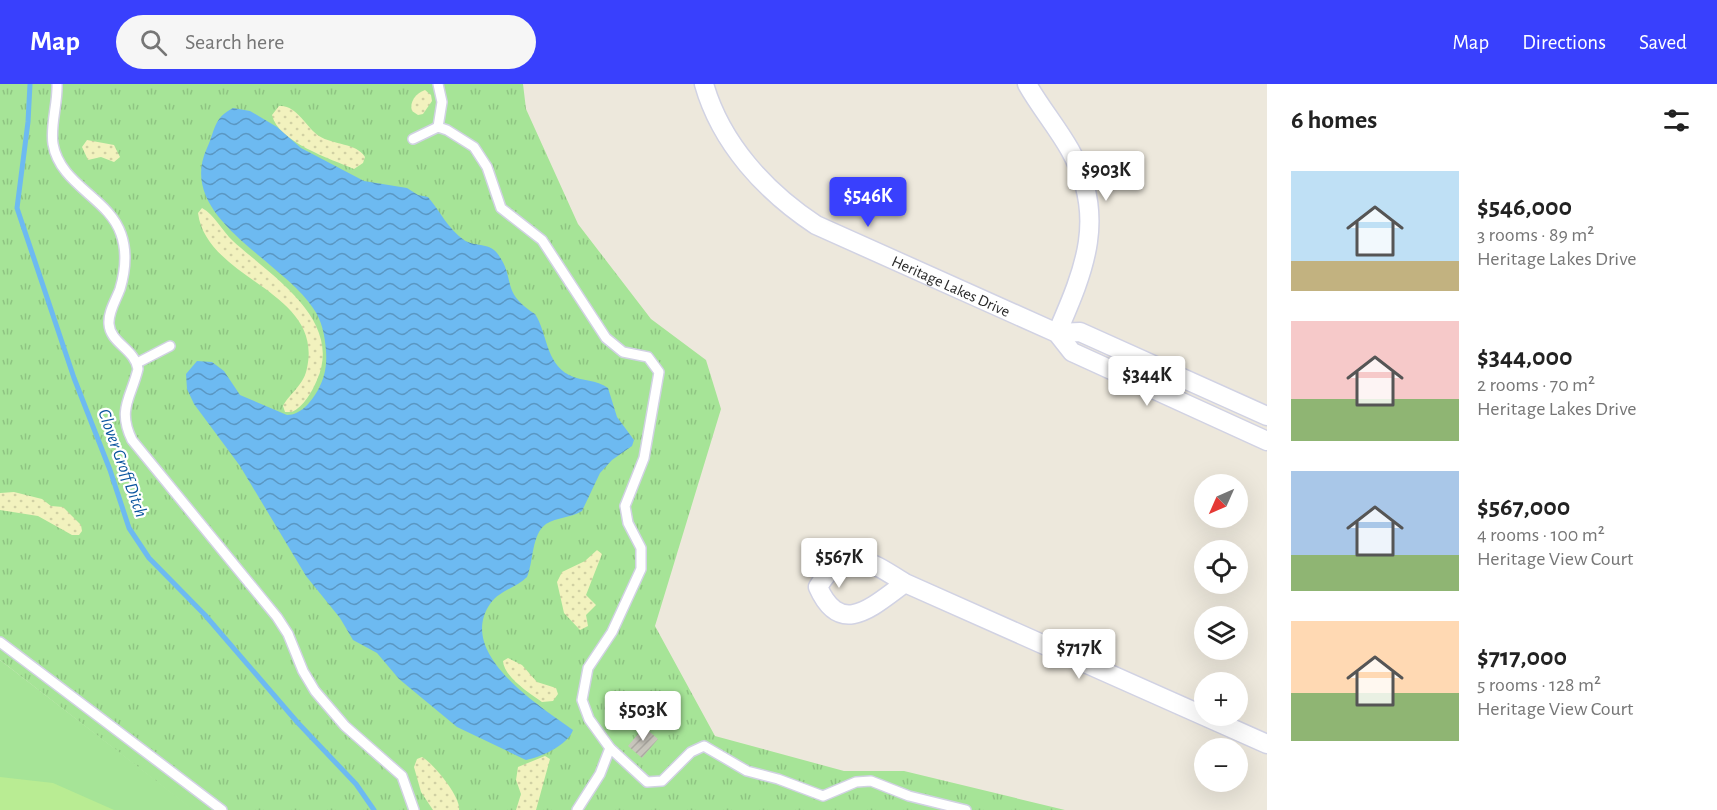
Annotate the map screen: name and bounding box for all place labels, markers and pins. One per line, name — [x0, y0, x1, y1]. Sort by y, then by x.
pin: $903K — [1064, 151, 1148, 202]
pin: $546K — [826, 177, 910, 228]
pin: $344K — [1105, 356, 1189, 407]
pin: $567K — [797, 538, 881, 589]
pin: $717K — [1037, 629, 1121, 680]
pin: $503K — [601, 691, 685, 742]

